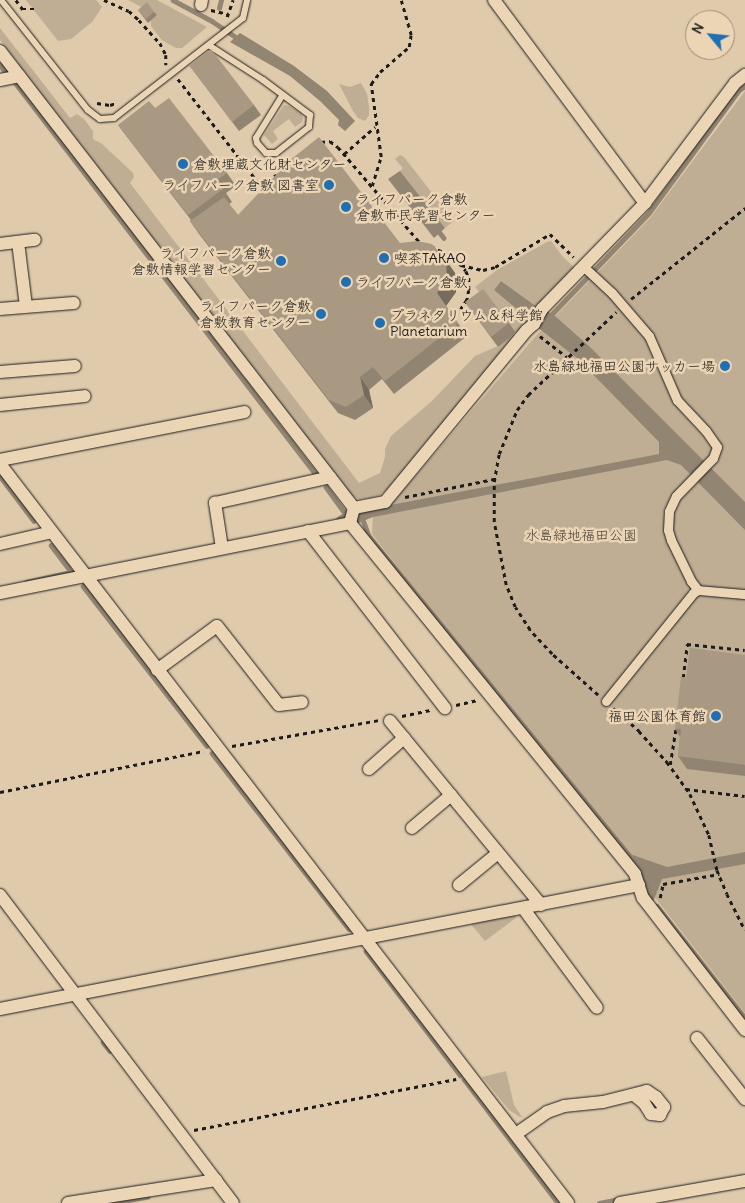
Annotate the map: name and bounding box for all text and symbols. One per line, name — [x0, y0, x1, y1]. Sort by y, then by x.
north arrow — [685, 10, 735, 60]
text: N — [687, 20, 708, 37]
place label: 倉敷埋蔵文化財センター — [193, 156, 347, 172]
marker: 倉敷埋蔵文化財センター — [177, 158, 189, 170]
place label: ライフパーク倉敷 図書室 — [162, 177, 319, 193]
marker: ライフパーク倉敷 図書室 — [323, 179, 335, 191]
place label: ライフパーク倉敷 倉敷市民学習センター — [356, 191, 496, 223]
marker: ライフパーク倉敷 倉敷市民学習センター — [340, 201, 352, 213]
place label: ライフパーク倉敷 倉敷情報学習センター — [131, 245, 271, 278]
place label: 喫茶TAKAO — [394, 250, 466, 266]
marker: 喫茶TAKAO — [378, 252, 390, 264]
marker: ライフパーク倉敷 倉敷情報学習センター — [275, 255, 287, 267]
place label: ライフパーク倉敷 — [356, 274, 468, 290]
marker: ライフパーク倉敷 — [340, 276, 352, 288]
place label: ライフパーク倉敷 倉敷教育センター — [199, 298, 311, 331]
place label: プラネタリウム＆科学館 Planetarium — [390, 307, 544, 340]
marker: ライフパーク倉敷 倉敷教育センター — [315, 308, 327, 320]
marker: プラネタリウム＆科学館 Planetarium — [374, 317, 386, 329]
place label: 水島緑地福田公園サッカー場 — [533, 358, 715, 374]
marker: 水島緑地福田公園サッカー場 — [719, 360, 731, 372]
park label: 水島緑地福田公園 — [525, 527, 637, 543]
place label: 福田公園体育館 — [608, 708, 706, 724]
marker: 福田公園体育館 — [710, 710, 722, 722]

